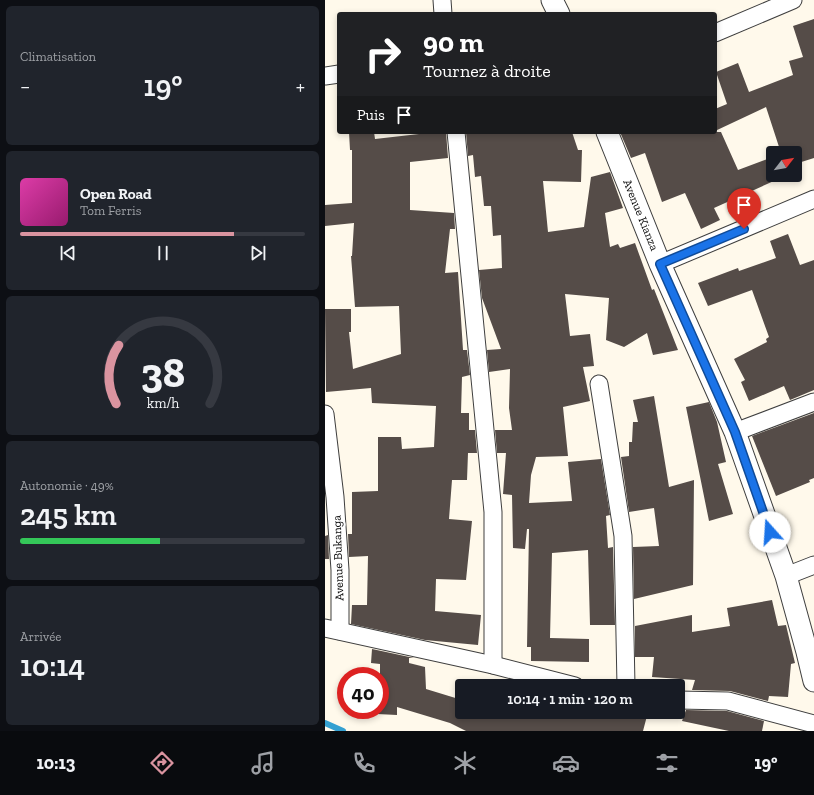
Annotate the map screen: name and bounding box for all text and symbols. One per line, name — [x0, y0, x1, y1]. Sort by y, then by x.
text: 90 m — [423, 26, 484, 59]
icon: right — [357, 28, 409, 80]
text: Climatisation — [20, 49, 96, 64]
text: Tournez à droite — [423, 60, 551, 82]
text: 19° — [144, 68, 182, 104]
text: − — [20, 73, 30, 100]
text: + — [296, 73, 305, 100]
icon: arrive — [393, 104, 415, 126]
text: Puis — [357, 106, 385, 124]
north arrow — [766, 146, 802, 182]
map controls — [766, 146, 802, 182]
street label: Avenue Kianza — [620, 177, 662, 253]
text: Open Road — [80, 185, 152, 203]
pin — [727, 188, 761, 229]
icon: arrive — [733, 194, 755, 216]
text: Tom Ferris — [80, 203, 141, 218]
icon: previous — [57, 242, 79, 264]
icon: pause — [152, 242, 174, 264]
icon: next — [247, 242, 269, 264]
text: 38 — [140, 347, 185, 397]
text: km/h — [146, 394, 179, 411]
text: Autonomie · 49% — [20, 478, 114, 493]
text: 245 km — [20, 497, 117, 533]
position arrow — [749, 511, 791, 553]
street label: Avenue Bukanga — [329, 515, 346, 601]
text: Arrivée — [20, 629, 61, 644]
text: 10:14 — [20, 648, 85, 684]
speed limit sign: 40 — [337, 667, 389, 719]
text: 10:14 · 1 min · 120 m — [507, 690, 633, 708]
icon: directions — [148, 749, 176, 777]
icon: music — [249, 749, 277, 777]
icon: phone — [350, 749, 378, 777]
icon: climate — [451, 749, 479, 777]
icon: car — [552, 749, 580, 777]
icon: filters — [653, 749, 681, 777]
text: 10:13 — [36, 752, 75, 774]
text: 19° — [754, 752, 778, 774]

